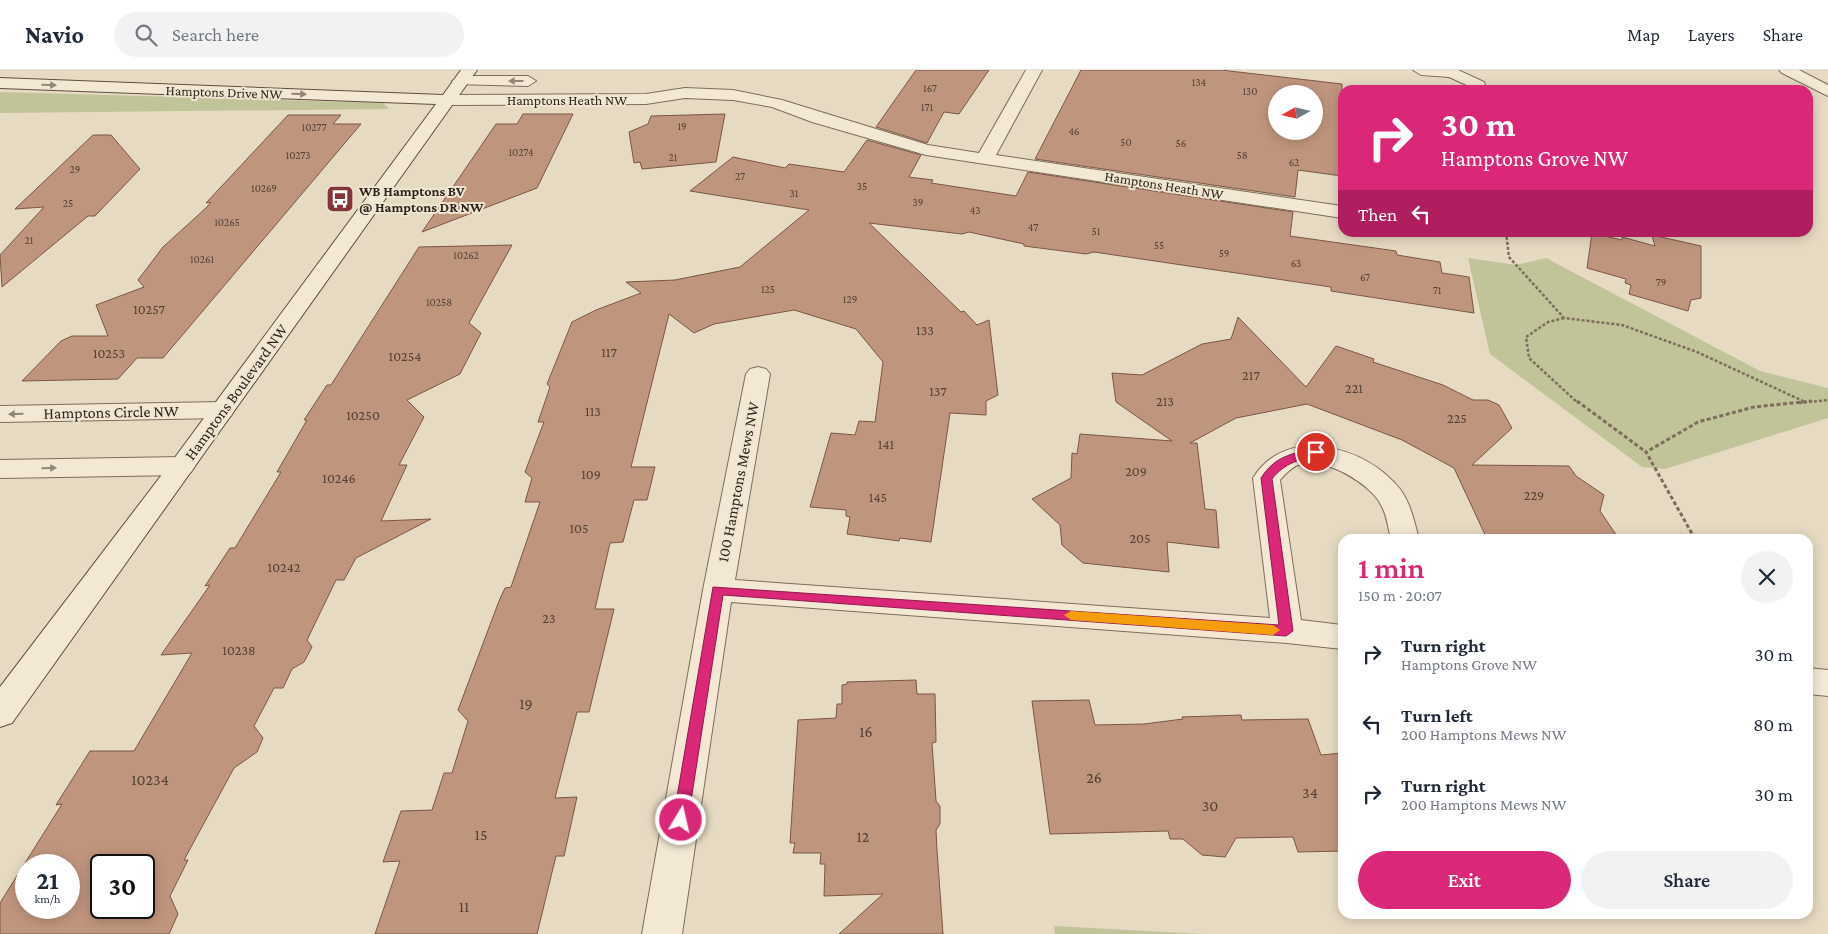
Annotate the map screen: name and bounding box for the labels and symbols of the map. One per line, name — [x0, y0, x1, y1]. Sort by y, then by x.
house number: 134 — [1192, 76, 1207, 88]
one-way arrow — [508, 77, 524, 85]
one-way arrow — [41, 82, 57, 90]
street label: Hamptons Drive NW — [165, 82, 283, 102]
house number: 167 — [923, 82, 937, 94]
house number: 130 — [1242, 85, 1258, 97]
north arrow — [1268, 85, 1322, 140]
one-way arrow — [291, 91, 307, 99]
street label: Hamptons Heath NW — [507, 92, 627, 108]
house number: 171 — [921, 101, 934, 113]
house number: 19 — [677, 120, 687, 132]
house number: 10277 — [302, 121, 327, 133]
house number: 46 — [1068, 125, 1080, 137]
house number: 50 — [1120, 136, 1132, 148]
house number: 56 — [1176, 137, 1186, 149]
house number: 10274 — [508, 146, 534, 158]
house number: 10273 — [285, 149, 311, 161]
house number: 58 — [1236, 149, 1248, 161]
house number: 21 — [669, 151, 678, 163]
house number: 62 — [1289, 156, 1299, 168]
house number: 29 — [70, 163, 80, 175]
street label: Hamptons Heath NW — [1103, 168, 1225, 202]
house number: 27 — [735, 170, 745, 182]
house number: 35 — [857, 180, 867, 192]
house number: 10269 — [251, 182, 277, 194]
place label: WB Hamptons BV @ Hamptons DR NW — [358, 183, 484, 215]
bus stop icon: WB Hamptons BV @ Hamptons DR NW — [325, 184, 355, 214]
house number: 31 — [790, 187, 799, 199]
house number: 39 — [913, 196, 923, 208]
house number: 25 — [63, 197, 73, 209]
house number: 43 — [970, 204, 980, 216]
house number: 10265 — [214, 216, 240, 228]
house number: 47 — [1028, 221, 1038, 233]
house number: 51 — [1092, 225, 1101, 237]
house number: 21 — [25, 234, 34, 246]
house number: 55 — [1154, 239, 1164, 251]
house number: 59 — [1219, 247, 1229, 259]
house number: 10262 — [453, 249, 479, 261]
house number: 10261 — [190, 253, 214, 265]
house number: 63 — [1291, 257, 1301, 269]
house number: 67 — [1360, 271, 1370, 283]
house number: 79 — [1656, 276, 1666, 288]
house number: 125 — [761, 283, 775, 295]
house number: 71 — [1433, 284, 1442, 296]
house number: 129 — [843, 293, 857, 305]
house number: 10258 — [426, 296, 452, 308]
house number: 10257 — [133, 301, 165, 317]
street label: Hamptons Boulevard NW — [181, 321, 292, 464]
house number: 133 — [916, 322, 934, 338]
house number: 117 — [601, 344, 617, 360]
house number: 10253 — [93, 345, 125, 361]
house number: 10254 — [389, 348, 421, 364]
house number: 217 — [1242, 367, 1260, 383]
house number: 221 — [1345, 380, 1363, 396]
house number: 137 — [929, 383, 947, 399]
house number: 213 — [1156, 393, 1174, 409]
street label: 100 Hamptons Mews NW — [714, 400, 763, 564]
street label: Hamptons Circle NW — [43, 402, 179, 423]
house number: 113 — [585, 403, 601, 419]
house number: 10250 — [346, 407, 380, 423]
one-way arrow — [8, 410, 24, 418]
house number: 225 — [1447, 410, 1467, 426]
pin — [1295, 431, 1337, 473]
house number: 141 — [878, 436, 895, 452]
house number: 209 — [1125, 463, 1147, 479]
one-way arrow — [41, 464, 57, 472]
house number: 109 — [581, 466, 601, 482]
house number: 10246 — [322, 470, 356, 486]
house number: 229 — [1524, 487, 1544, 503]
house number: 145 — [869, 489, 887, 505]
house number: 105 — [569, 520, 589, 536]
house number: 205 — [1129, 530, 1151, 546]
house number: 10242 — [268, 559, 301, 575]
house number: 23 — [542, 610, 556, 626]
house number: 10238 — [222, 642, 256, 658]
house number: 19 — [519, 695, 533, 712]
house number: 16 — [859, 723, 873, 740]
house number: 26 — [1086, 769, 1102, 786]
house number: 10234 — [131, 771, 169, 788]
house number: 34 — [1302, 784, 1318, 801]
position arrow — [654, 793, 706, 845]
house number: 30 — [1202, 797, 1218, 814]
house number: 15 — [475, 826, 487, 843]
house number: 12 — [857, 828, 870, 845]
speed limit sign: 30 — [90, 854, 155, 919]
house number: 11 — [459, 898, 469, 915]

